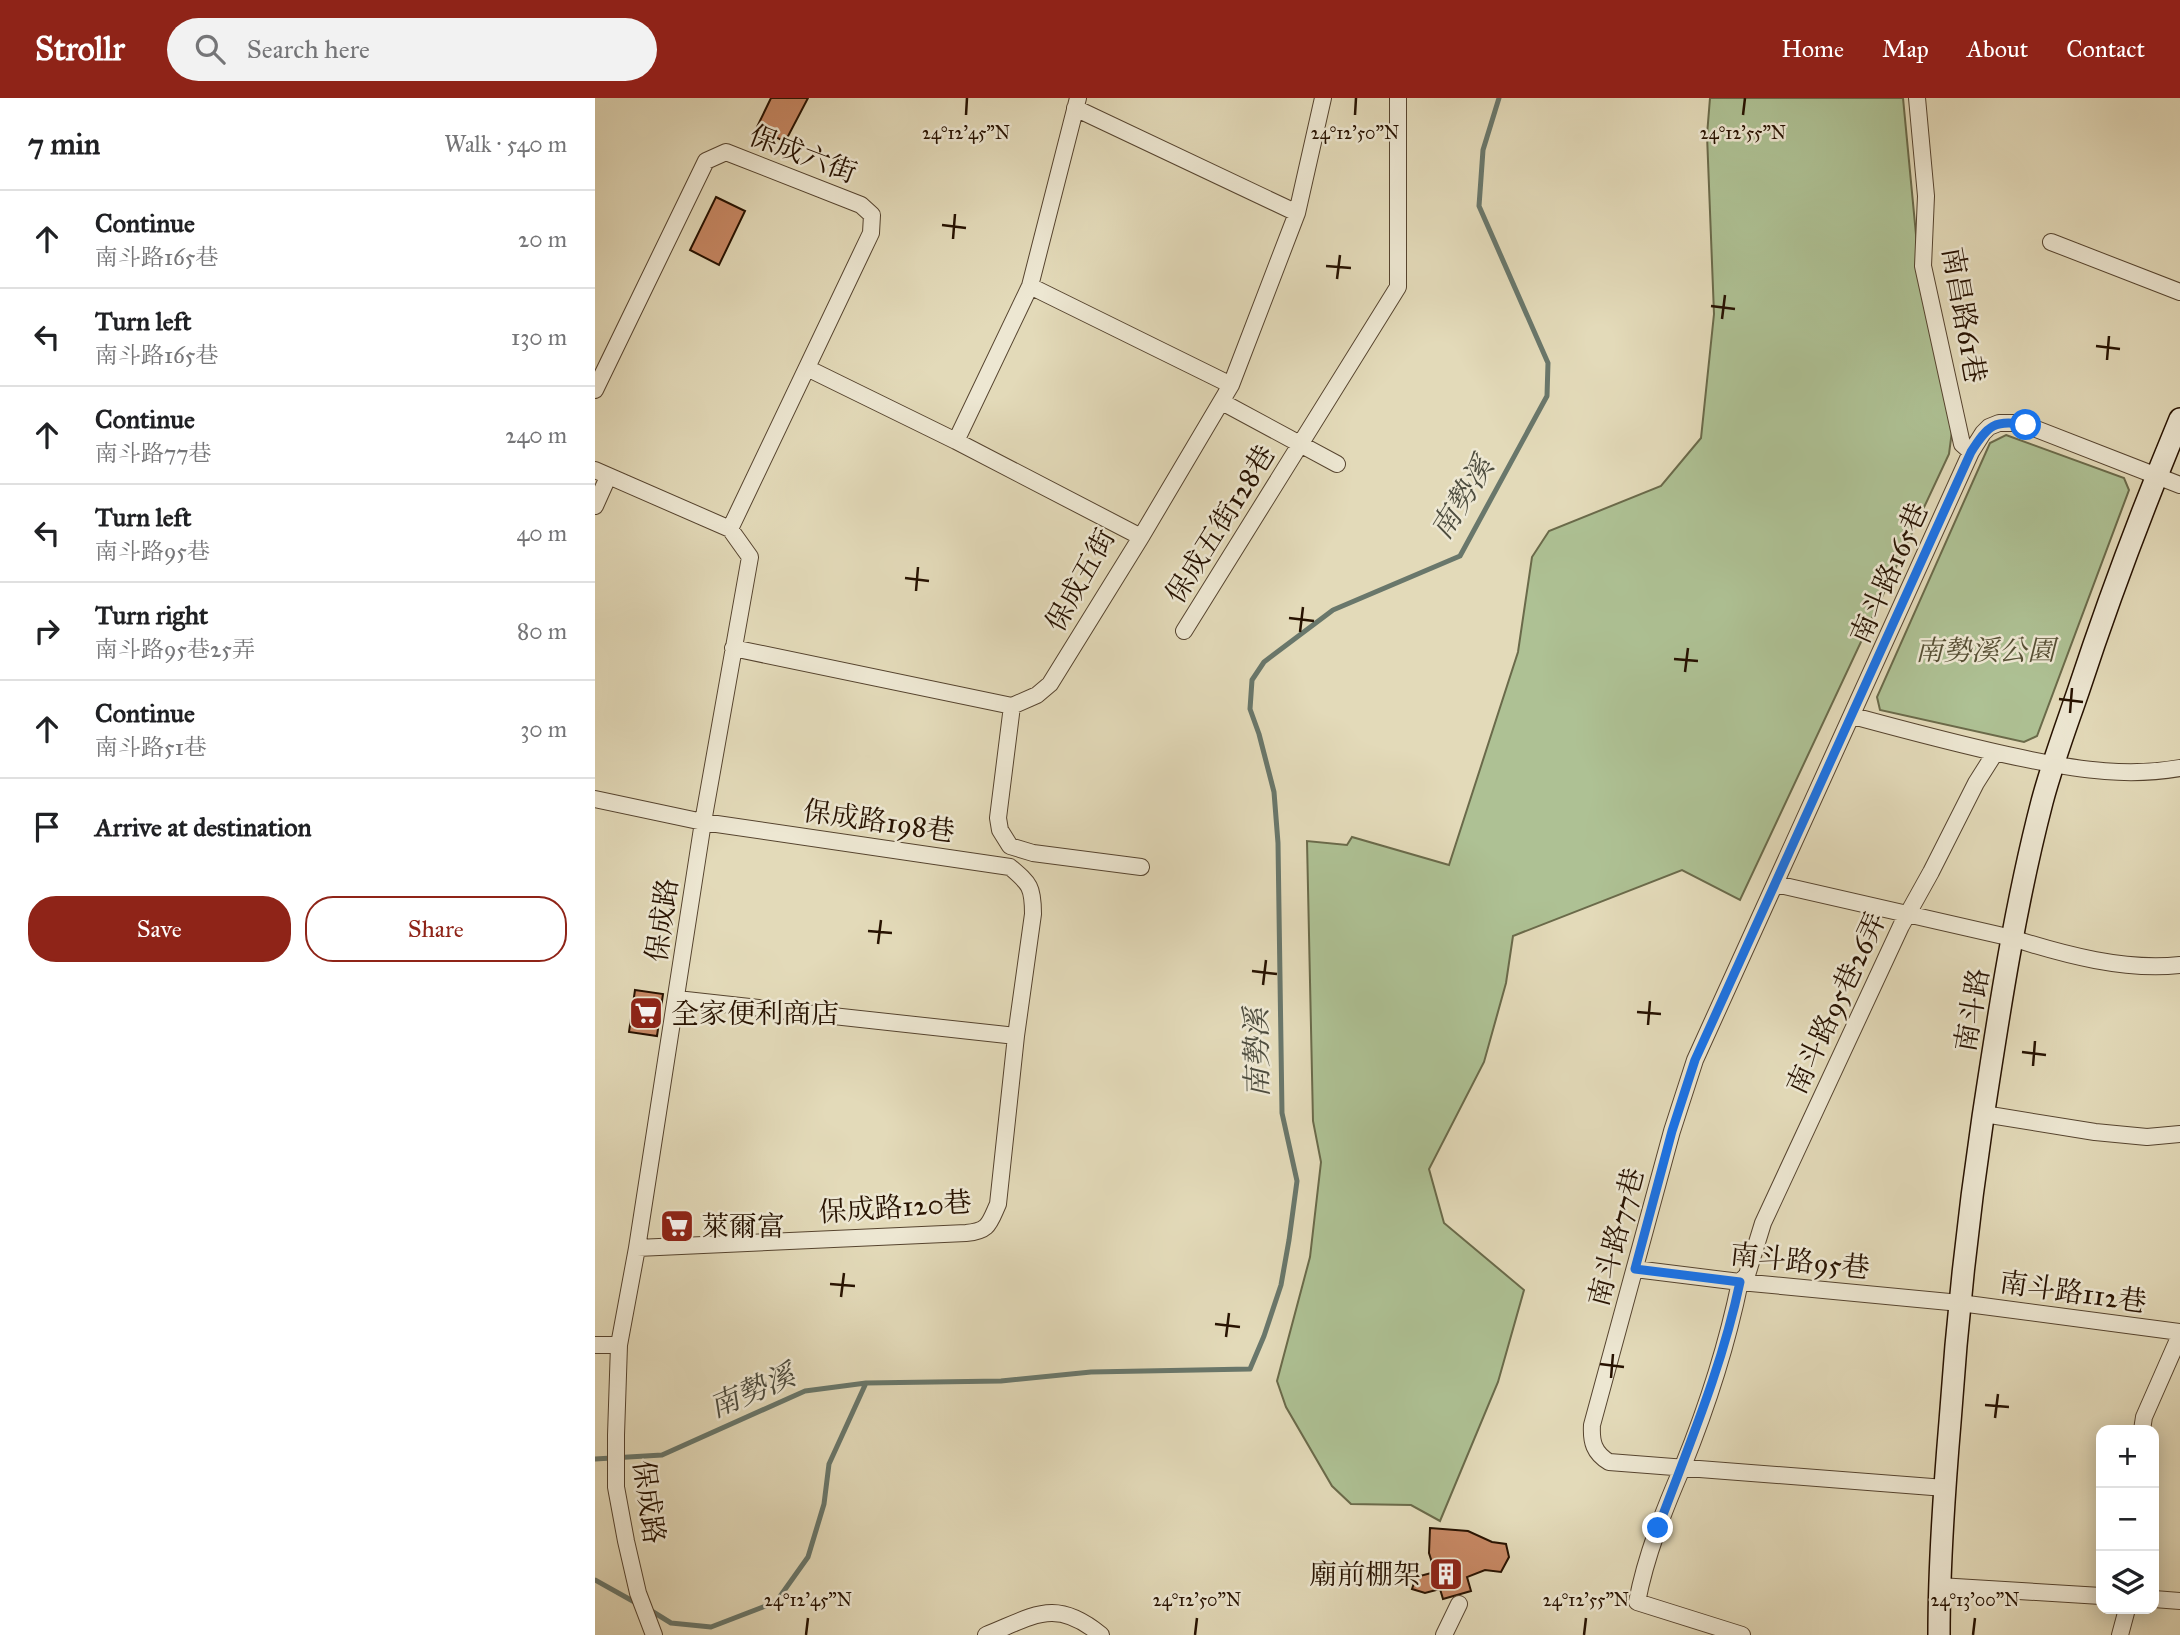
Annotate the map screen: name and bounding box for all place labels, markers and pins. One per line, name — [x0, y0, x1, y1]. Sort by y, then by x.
supermarket icon: 全家便利商店 — [627, 994, 665, 1032]
place label: 全家便利商店 — [671, 996, 839, 1031]
supermarket icon: 萊爾富 — [658, 1207, 696, 1245]
place label: 萊爾富 — [701, 1209, 785, 1244]
building icon: 廟前棚架 — [1427, 1555, 1465, 1593]
place label: 廟前棚架 — [1309, 1557, 1421, 1592]

